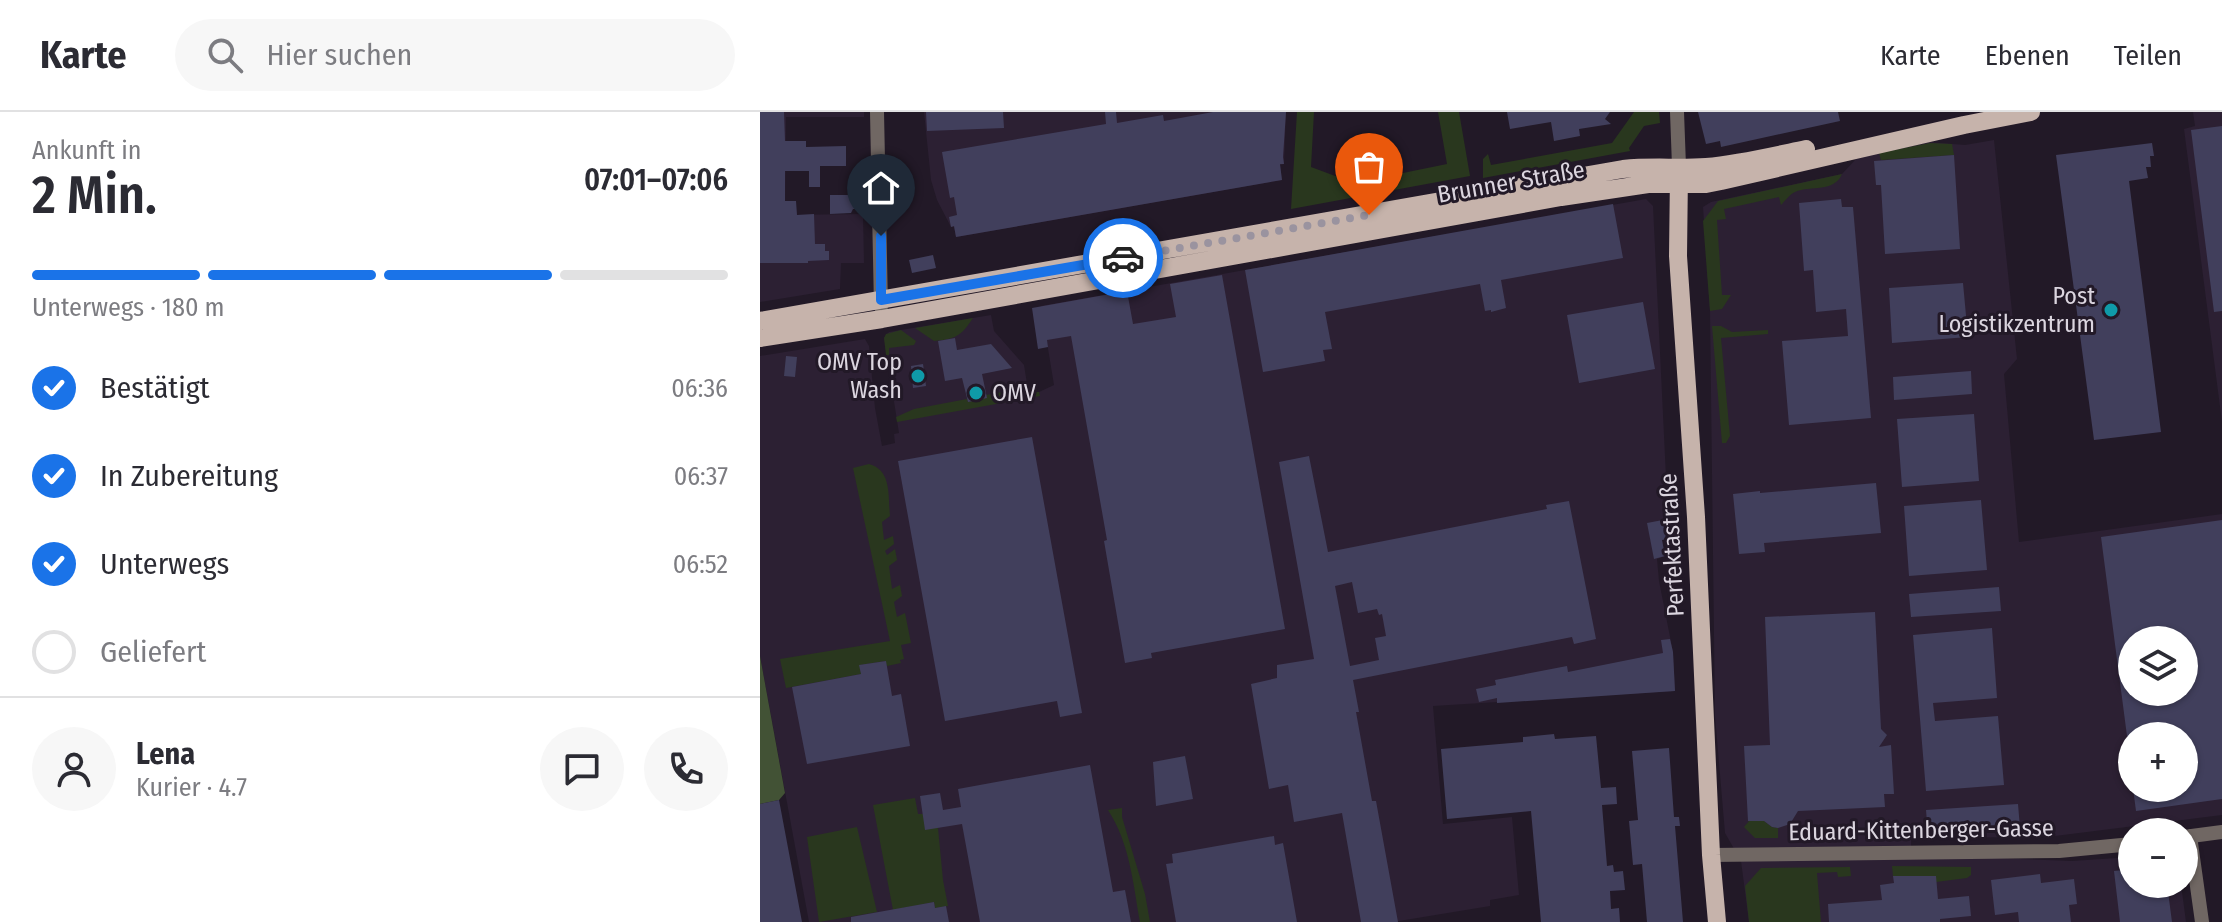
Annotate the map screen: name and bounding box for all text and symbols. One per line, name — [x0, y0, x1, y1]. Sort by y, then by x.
search box — [175, 19, 735, 91]
text: Karte — [40, 32, 127, 78]
icon: search — [203, 33, 247, 77]
text: Hier suchen — [267, 37, 412, 73]
text: Karte — [1880, 39, 1941, 72]
text: Ebenen — [1985, 39, 2070, 72]
text: Teilen — [2114, 39, 2182, 72]
pin — [1335, 133, 1403, 215]
text: Ankunft in — [32, 135, 141, 166]
icon: bag — [1347, 145, 1391, 189]
pin — [847, 154, 915, 236]
street label: Brunner Straße — [1435, 155, 1587, 209]
text: 07:01–07:06 — [584, 162, 728, 198]
text: 2 Min. — [32, 164, 157, 227]
icon: home — [859, 166, 903, 210]
courier — [1083, 218, 1163, 298]
icon: car — [1101, 236, 1145, 280]
place label: Post Logistikzentrum — [1939, 282, 2095, 338]
text: Unterwegs · 180 m — [32, 292, 225, 323]
marker: Post Logistikzentrum — [2102, 301, 2120, 319]
place label: OMV Top Wash — [817, 348, 902, 404]
icon: check — [32, 366, 76, 410]
marker: OMV Top Wash — [909, 367, 927, 385]
text: Bestätigt — [100, 370, 210, 406]
text: 06:36 — [671, 373, 728, 404]
place label: OMV — [992, 379, 1037, 407]
marker: OMV — [967, 384, 985, 402]
icon: check — [32, 454, 76, 498]
text: In Zubereitung — [100, 458, 278, 494]
text: 06:37 — [674, 461, 728, 492]
street label: Perfektastraße — [1654, 473, 1690, 617]
icon: check — [32, 542, 76, 586]
text: Unterwegs — [100, 546, 229, 582]
text: 06:52 — [673, 549, 728, 580]
map controls — [2118, 626, 2198, 898]
button: layers — [2118, 626, 2198, 706]
text: Geliefert — [100, 634, 206, 670]
button: + — [2118, 722, 2198, 802]
button: person — [32, 727, 116, 811]
button: chat — [540, 727, 624, 811]
button: phone — [644, 727, 728, 811]
text: Lena — [136, 736, 195, 772]
text: Kurier · 4.7 — [136, 772, 247, 803]
street label: Eduard-Kittenberger-Gasse — [1788, 814, 2054, 846]
button: − — [2118, 818, 2198, 898]

